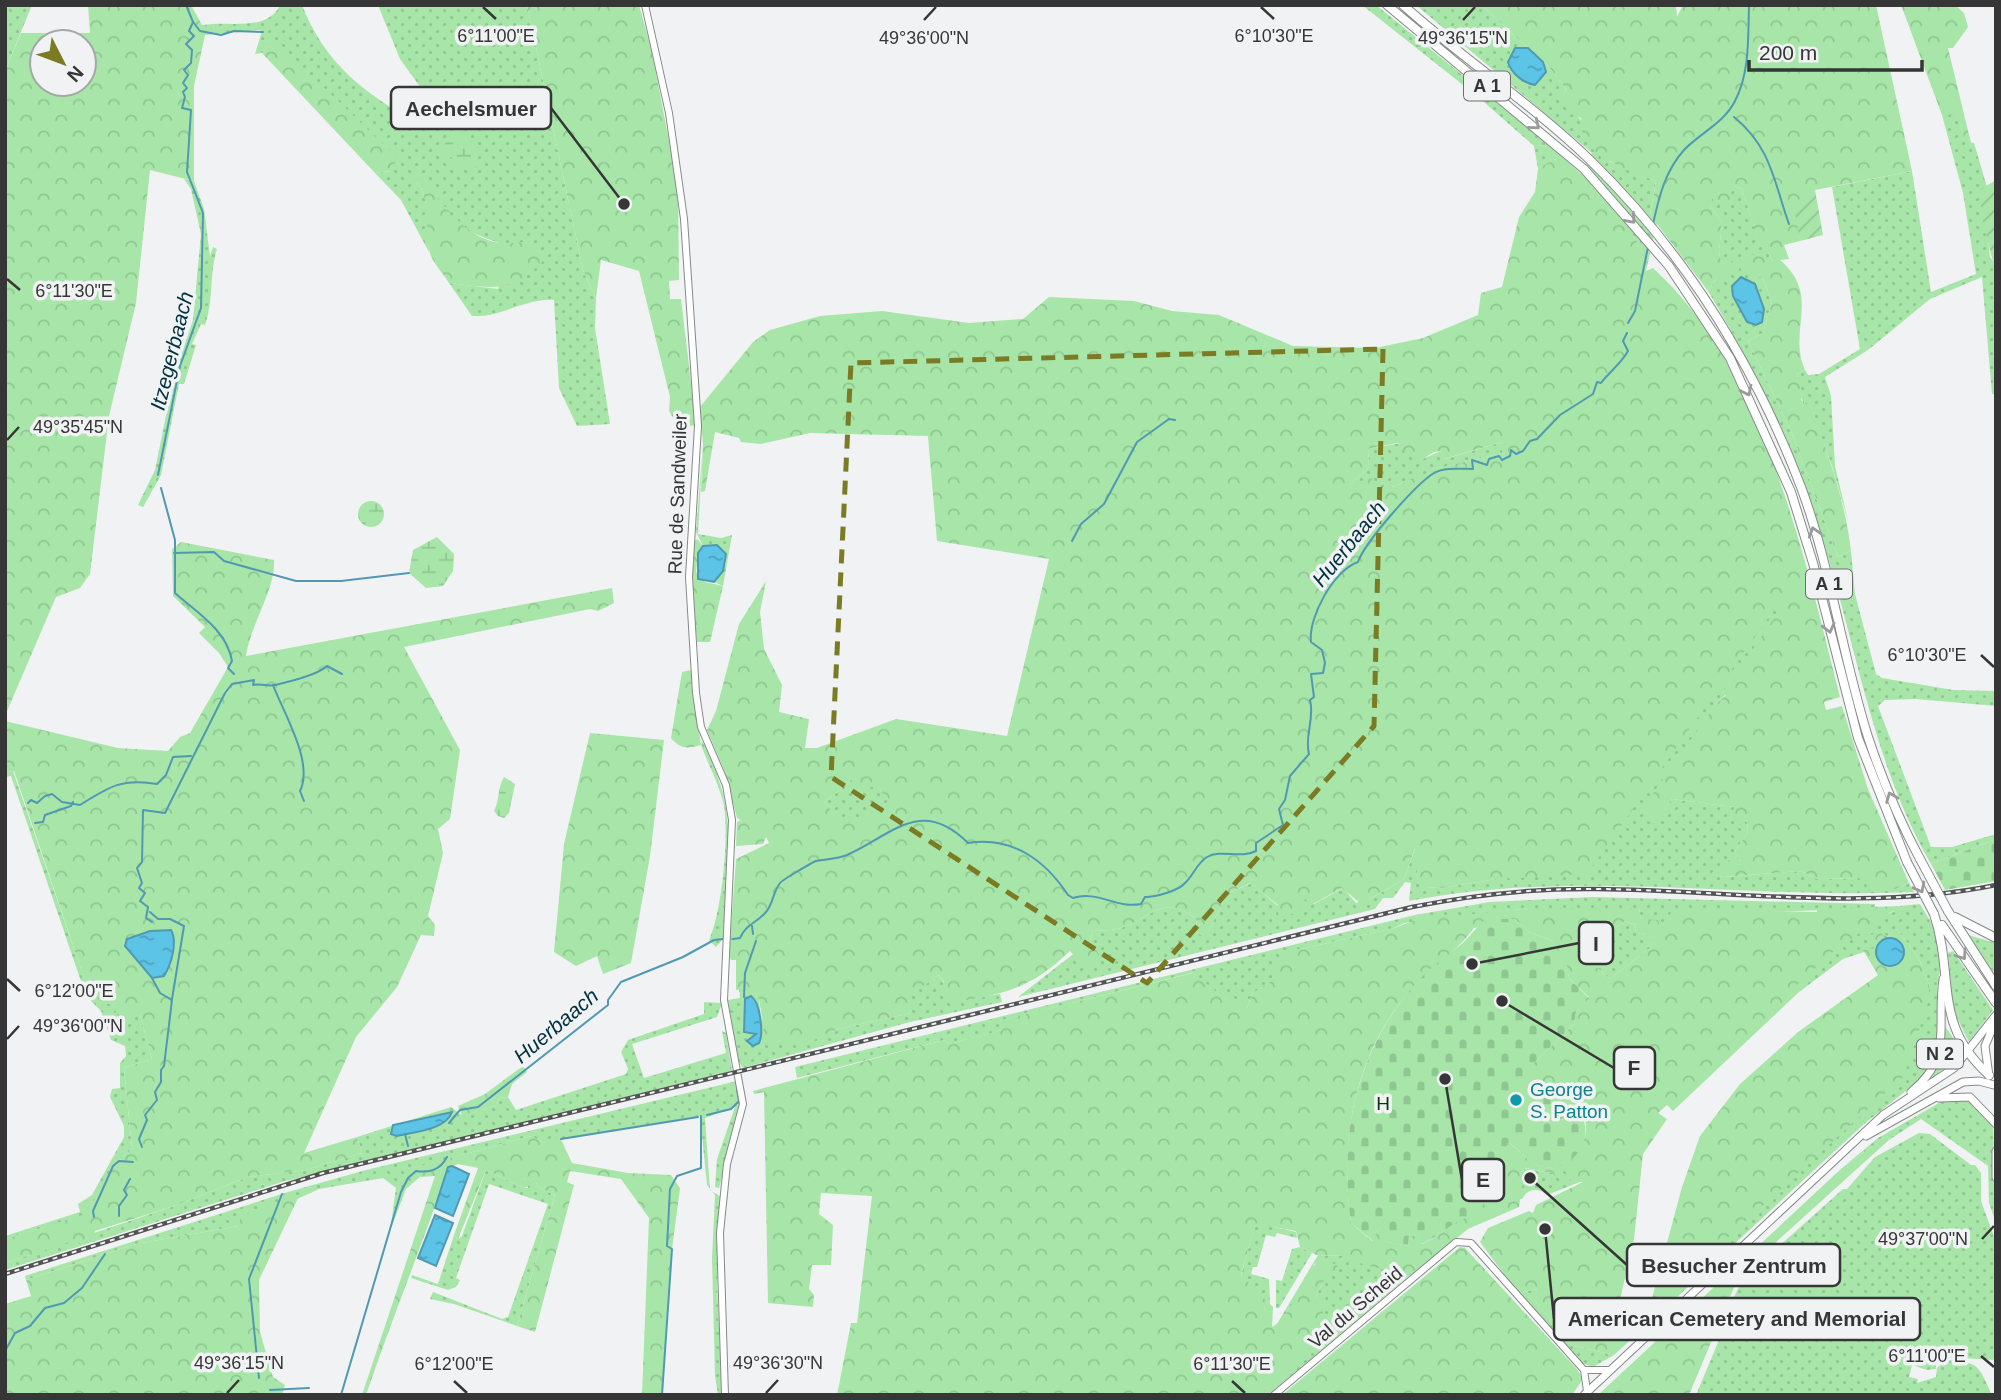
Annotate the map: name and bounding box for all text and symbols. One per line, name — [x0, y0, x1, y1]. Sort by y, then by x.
text: 6°11'00"E — [457, 26, 535, 46]
text: 6°10'30"E — [1234, 26, 1314, 46]
north arrow — [28, 28, 98, 98]
text: 49°36'00"N — [879, 28, 969, 48]
text: 49°36'15"N — [1418, 28, 1508, 48]
scale bar — [1749, 28, 1922, 72]
text: 200 m — [1759, 41, 1817, 64]
text: N — [63, 62, 88, 86]
road number: A 1 — [1464, 72, 1510, 100]
callout: Aechelsmuer — [391, 87, 551, 129]
text: Aechelsmuer — [405, 97, 537, 120]
one-way arrow — [1526, 117, 1539, 129]
one-way arrow — [1623, 211, 1635, 224]
text: 6°11'30"E — [35, 281, 113, 301]
water label: Itzegerbaach — [146, 289, 197, 413]
one-way arrow — [1739, 384, 1753, 396]
street label: Rue de Sandweiler — [664, 413, 691, 575]
text: 49°35'45"N — [33, 417, 123, 437]
water label: Huerbaach — [1307, 497, 1390, 591]
one-way arrow — [1808, 526, 1823, 538]
road number: A 1 — [1806, 570, 1852, 598]
one-way arrow — [1821, 622, 1835, 634]
text: 6°10'30"E — [1887, 645, 1967, 665]
one-way arrow — [1885, 792, 1899, 804]
one-way arrow — [1912, 881, 1925, 893]
callout: I — [1579, 922, 1613, 964]
text: I — [1593, 932, 1599, 955]
one-way arrow — [1953, 947, 1966, 960]
text: 6°12'00"E — [34, 981, 114, 1001]
water label: Huerbaach — [509, 984, 602, 1067]
text: 49°36'00"N — [33, 1016, 123, 1036]
road number: N 2 — [1917, 1040, 1963, 1069]
callout: F — [1614, 1047, 1655, 1089]
text: F — [1628, 1056, 1641, 1079]
place label: George S. Patton — [1530, 1079, 1608, 1122]
marker: George S. Patton — [1508, 1092, 1524, 1108]
park label: H — [1376, 1093, 1390, 1114]
callout: E — [1462, 1159, 1504, 1201]
text: E — [1476, 1168, 1490, 1191]
text: 49°37'00"N — [1878, 1229, 1968, 1249]
callout: Besucher Zentrum — [1627, 1244, 1840, 1286]
text: Besucher Zentrum — [1641, 1254, 1827, 1277]
street label: Val du Scheid — [1304, 1262, 1406, 1353]
callout: American Cemetery and Memorial — [1554, 1298, 1920, 1340]
text: American Cemetery and Memorial — [1568, 1307, 1906, 1330]
text: 6°11'00"E — [1888, 1346, 1966, 1366]
text: 49°36'15"N — [194, 1353, 284, 1373]
text: 49°36'30"N — [733, 1353, 823, 1373]
text: 6°12'00"E — [414, 1354, 494, 1374]
text: 6°11'30"E — [1193, 1354, 1271, 1374]

